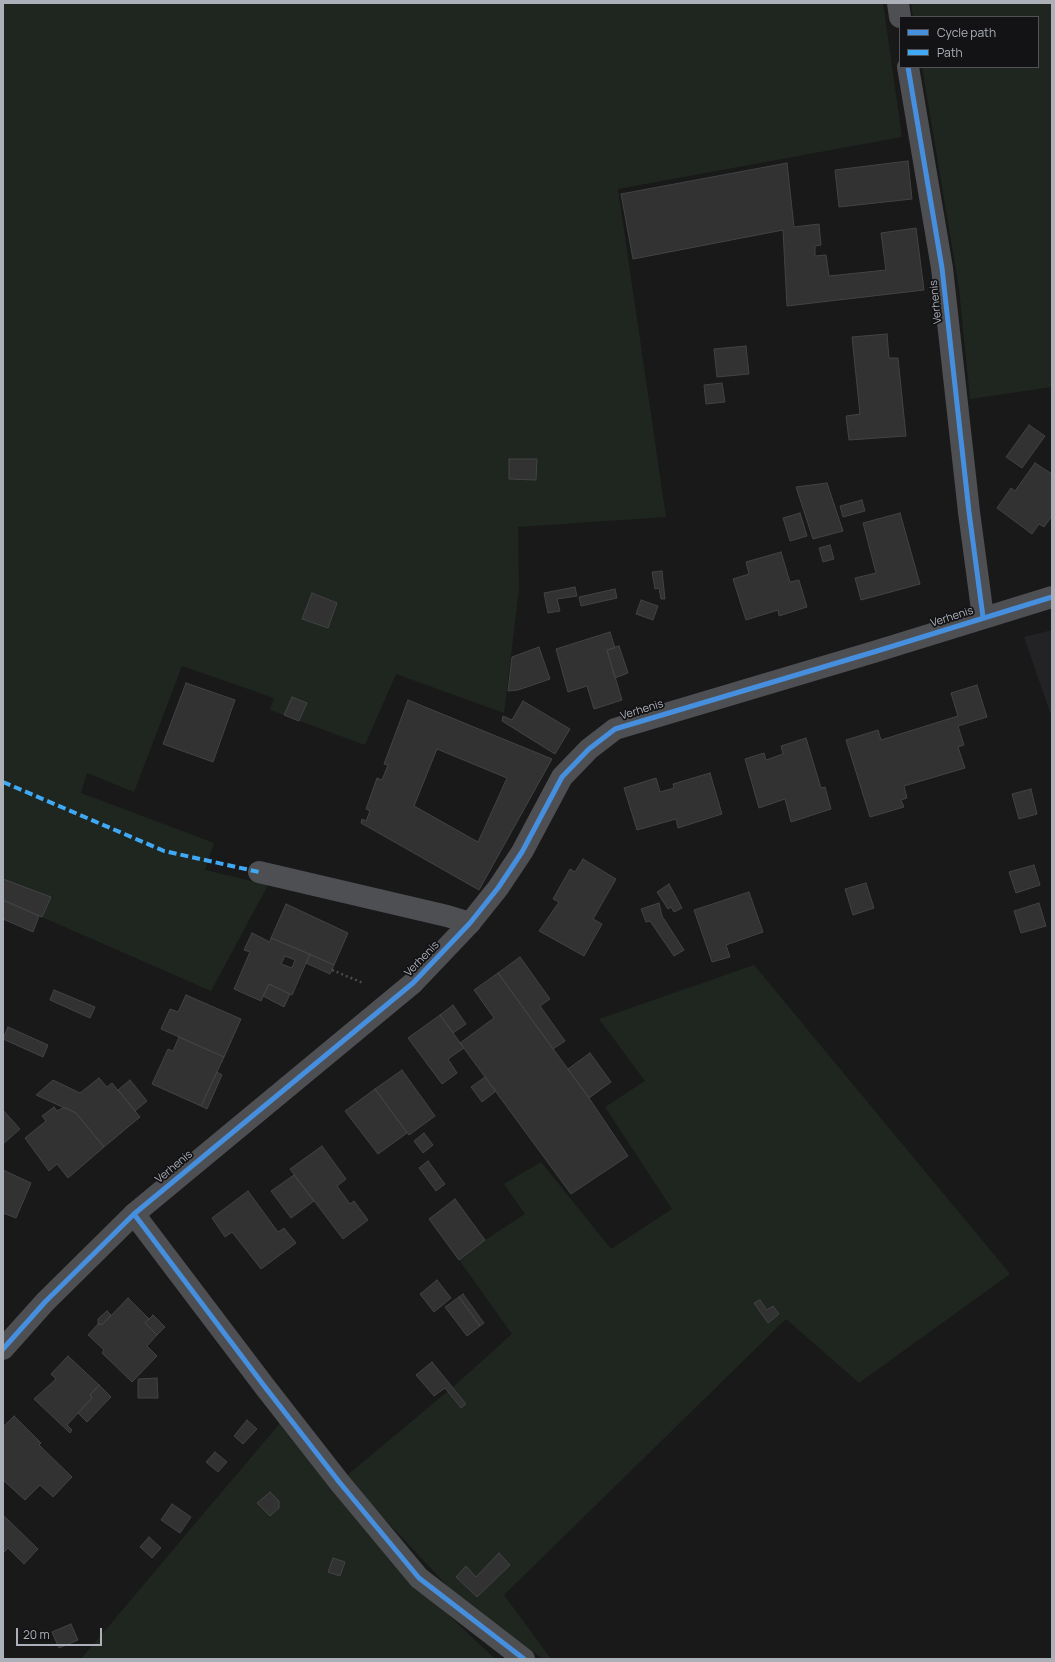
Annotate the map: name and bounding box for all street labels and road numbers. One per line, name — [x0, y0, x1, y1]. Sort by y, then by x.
street label: Verhenis — [927, 279, 945, 325]
street label: Verhenis — [929, 604, 975, 630]
street label: Verhenis — [619, 697, 665, 723]
street label: Verhenis — [402, 939, 442, 979]
street label: Verhenis — [153, 1148, 195, 1186]

